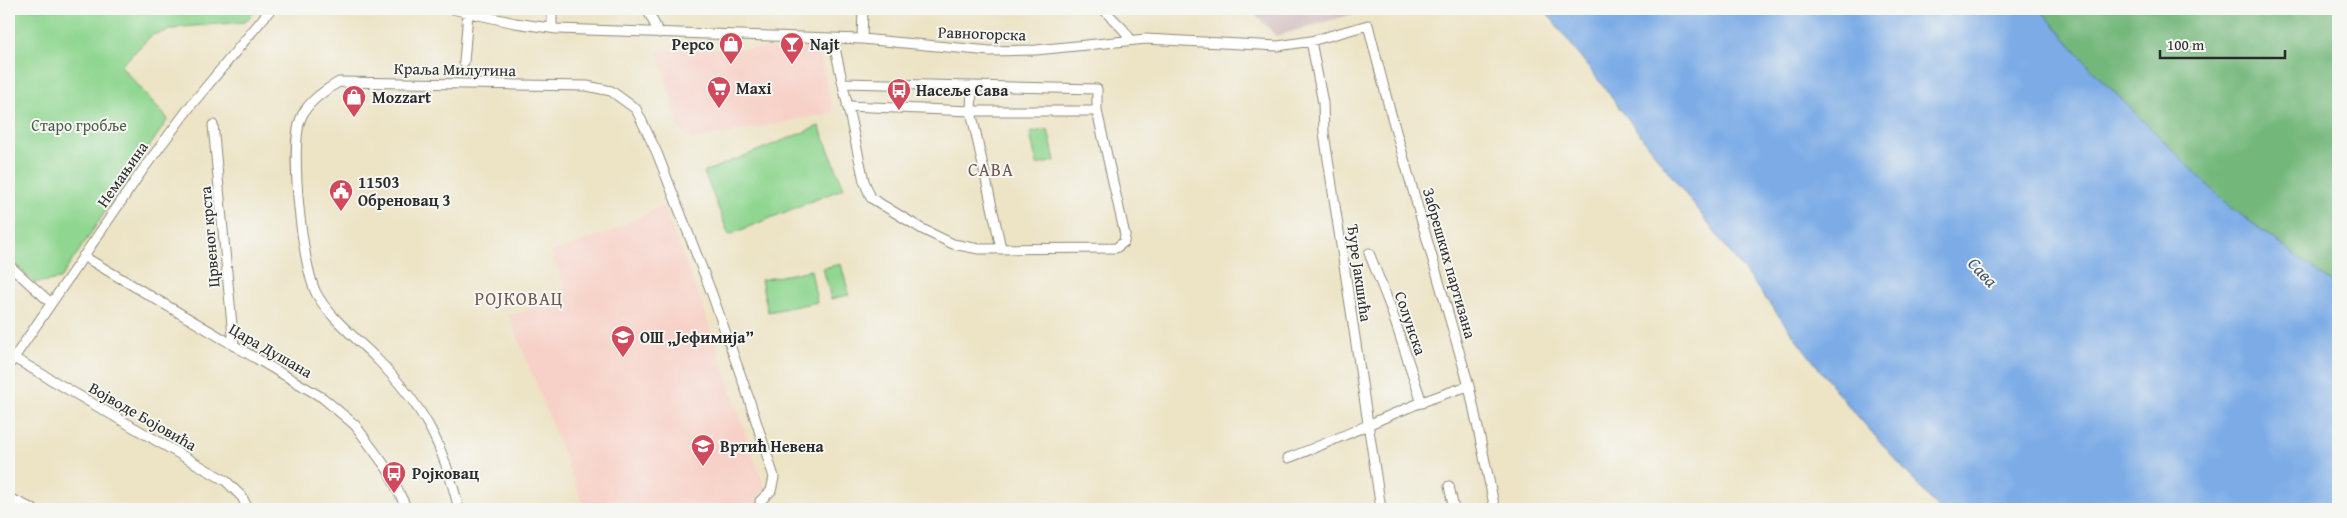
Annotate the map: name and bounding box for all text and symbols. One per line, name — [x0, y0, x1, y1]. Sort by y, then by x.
street label: Равногорска — [938, 19, 1027, 47]
scale bar — [2160, 28, 2284, 60]
shop icon: Pepco — [718, 31, 744, 65]
bar icon: Najt — [779, 31, 805, 65]
place label: Pepco — [672, 32, 714, 56]
place label: Najt — [810, 32, 840, 56]
text: 100 m — [2167, 34, 2205, 55]
street label: Краља Милутина — [394, 56, 517, 82]
supermarket icon: Maxi — [706, 75, 732, 109]
place label: Maxi — [736, 76, 771, 100]
bus stop icon: Насеље Сава — [886, 77, 912, 111]
place label: Насеље Сава — [916, 78, 1009, 102]
shop icon: Mozzart — [341, 84, 367, 118]
place label: Mozzart — [372, 85, 431, 109]
park label: Старо гробље — [31, 113, 127, 137]
street label: Немањина — [90, 136, 154, 212]
district label: САВА — [968, 156, 1014, 183]
place label: 11503 Обреновац 3 — [358, 170, 451, 212]
public building icon: 11503 Обреновац 3 — [328, 178, 354, 212]
street label: Црвеног крста — [193, 185, 225, 289]
street label: Забрешких партизана — [1417, 185, 1483, 342]
street label: Ђуре Јакшића — [1341, 223, 1379, 324]
water label: Сава — [1962, 251, 2005, 294]
district label: РОЈКОВАЦ — [475, 285, 563, 312]
street label: Солунска — [1389, 288, 1433, 359]
street label: Цара Душана — [225, 316, 317, 384]
school or university icon: ОШ „Јефимија” — [610, 324, 636, 358]
place label: ОШ „Јефимија” — [640, 325, 754, 349]
street label: Војводе Бојовића — [85, 375, 202, 457]
school or university icon: Вртић Невена — [690, 433, 716, 467]
place label: Вртић Невена — [720, 434, 825, 458]
bus stop icon: Ројковац — [381, 460, 407, 494]
place label: Ројковац — [412, 461, 479, 485]

